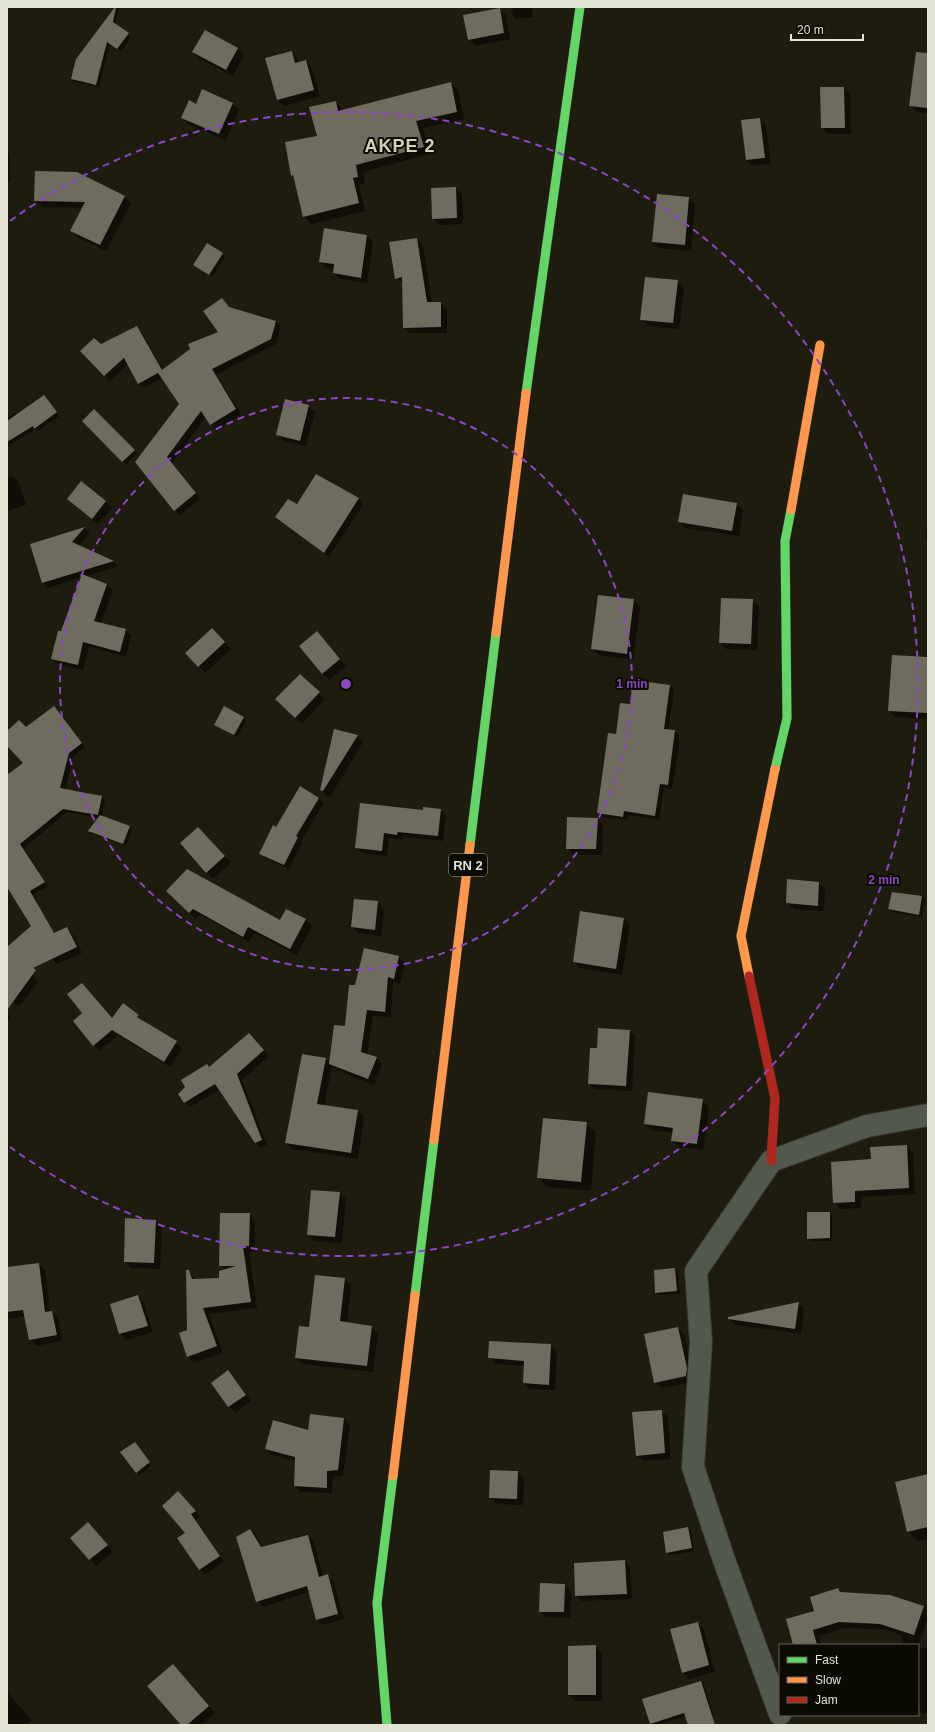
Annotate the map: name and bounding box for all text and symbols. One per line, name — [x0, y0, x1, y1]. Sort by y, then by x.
scale bar — [791, 16, 863, 42]
text: 20 m — [797, 23, 824, 37]
district label: AKPE 2 — [364, 136, 436, 156]
centre of rings — [339, 677, 353, 691]
text: 1 min — [616, 677, 648, 691]
road number: RN 2 — [449, 854, 487, 876]
text: 2 min — [868, 873, 900, 887]
legend — [779, 1644, 919, 1716]
text: Fast — [815, 1653, 839, 1667]
text: Slow — [815, 1673, 841, 1687]
text: Jam — [815, 1693, 838, 1707]

